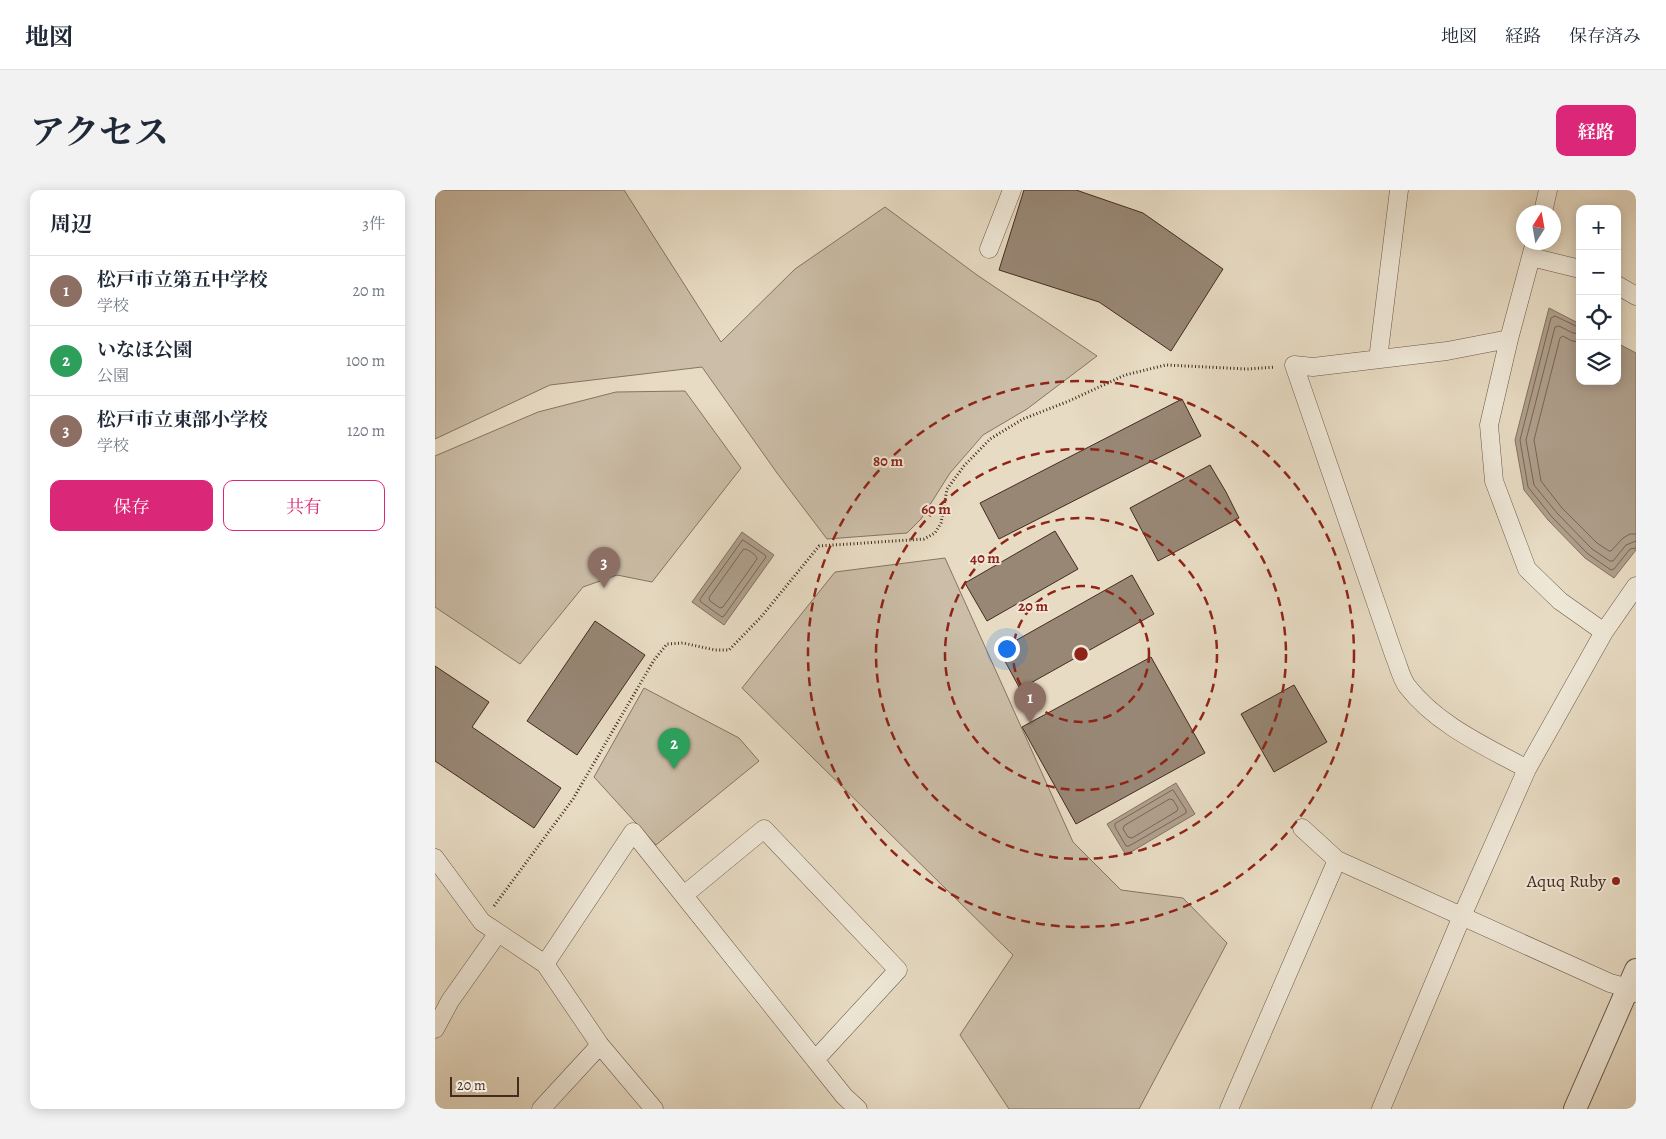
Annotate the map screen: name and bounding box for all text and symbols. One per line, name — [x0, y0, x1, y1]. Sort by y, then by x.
text: 地図 — [25, 21, 73, 53]
text: 地図 — [1441, 24, 1477, 48]
text: 経路 — [1505, 24, 1541, 48]
text: 保存済み — [1569, 24, 1641, 48]
button: 経路 — [1556, 105, 1636, 156]
text: アクセス — [30, 108, 169, 156]
north arrow — [1516, 205, 1561, 250]
map controls — [1576, 205, 1621, 385]
button: + — [1576, 205, 1621, 250]
text: 周辺 — [50, 210, 92, 238]
text: 3件 — [362, 213, 385, 235]
button: − — [1576, 250, 1621, 295]
text: 松戸市立第五中学校 — [97, 267, 268, 293]
text: 1 — [63, 280, 69, 302]
text: 20 m — [352, 280, 385, 302]
text: 学校 — [97, 295, 129, 317]
button: locate — [1576, 295, 1621, 340]
text: いなほ公園 — [97, 337, 192, 363]
button: layers — [1576, 340, 1621, 385]
text: 2 — [62, 350, 70, 372]
text: 100 m — [346, 350, 385, 372]
text: 公園 — [97, 365, 129, 387]
text: 松戸市立東部小学校 — [97, 407, 268, 433]
text: 3 — [63, 420, 69, 442]
text: 120 m — [347, 420, 385, 442]
text: 学校 — [97, 435, 129, 457]
text: 80 m — [873, 451, 903, 471]
button: 保存 — [50, 480, 213, 531]
button: 共有 — [223, 480, 385, 531]
text: 60 m — [921, 499, 951, 519]
pin: 3 — [588, 547, 620, 588]
text: 40 m — [970, 548, 1000, 568]
text: 20 m — [1018, 596, 1048, 616]
your location — [994, 636, 1020, 662]
centre of rings — [1072, 645, 1090, 663]
pin: 1 — [1014, 682, 1046, 723]
pin: 2 — [658, 728, 690, 769]
place label: Aquq Ruby — [1526, 869, 1607, 893]
marker: Aquq Ruby — [1610, 875, 1622, 887]
scale bar — [450, 1074, 519, 1097]
text: 20 m — [457, 1076, 486, 1095]

